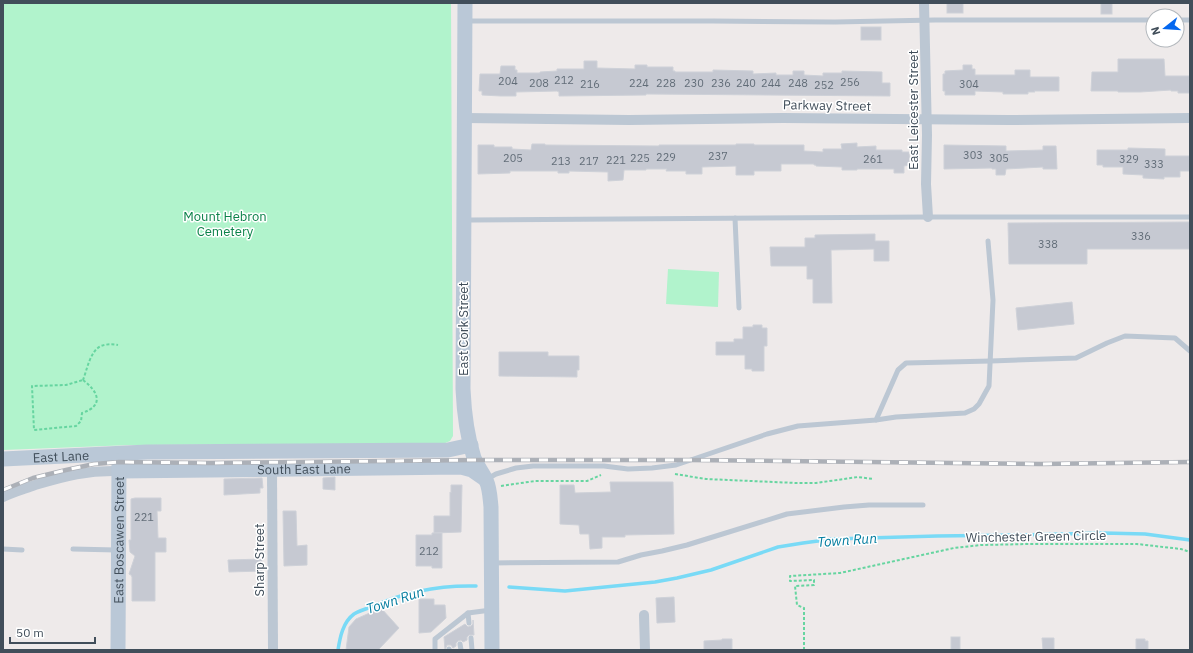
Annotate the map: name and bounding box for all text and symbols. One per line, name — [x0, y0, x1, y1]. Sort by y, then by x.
north arrow — [1145, 8, 1185, 48]
text: N — [1148, 25, 1163, 37]
street label: East Leicester Street — [905, 50, 922, 170]
house number: 212 — [554, 73, 574, 87]
house number: 204 — [498, 74, 518, 88]
house number: 256 — [840, 75, 860, 89]
house number: 208 — [529, 76, 549, 90]
house number: 224 — [629, 76, 649, 90]
house number: 228 — [656, 76, 676, 90]
house number: 230 — [684, 76, 704, 90]
house number: 236 — [711, 76, 731, 90]
house number: 240 — [736, 76, 756, 90]
house number: 244 — [761, 76, 781, 90]
house number: 248 — [788, 76, 808, 90]
house number: 216 — [580, 77, 600, 91]
house number: 304 — [959, 77, 979, 91]
house number: 252 — [814, 78, 834, 92]
street label: Parkway Street — [783, 96, 871, 115]
house number: 303 — [963, 148, 983, 162]
house number: 237 — [708, 149, 728, 163]
house number: 229 — [656, 150, 676, 164]
house number: 205 — [503, 151, 523, 165]
house number: 225 — [630, 151, 650, 165]
house number: 305 — [989, 151, 1009, 165]
house number: 261 — [863, 152, 883, 166]
house number: 329 — [1119, 152, 1139, 166]
house number: 221 — [606, 153, 626, 167]
house number: 213 — [551, 154, 571, 168]
house number: 217 — [579, 154, 599, 168]
house number: 333 — [1144, 157, 1164, 171]
park label: Mount Hebron Cemetery — [183, 208, 267, 240]
house number: 336 — [1131, 229, 1151, 243]
house number: 338 — [1038, 237, 1058, 251]
street label: East Cork Street — [455, 282, 472, 376]
street label: East Lane — [32, 447, 90, 467]
street label: South East Lane — [257, 460, 351, 478]
street label: East Boscawen Street — [110, 476, 128, 604]
house number: 221 — [134, 510, 154, 524]
street label: Sharp Street — [251, 524, 268, 596]
street label: Winchester Green Circle — [966, 527, 1107, 546]
water label: Town Run — [816, 529, 878, 551]
house number: 212 — [419, 544, 439, 558]
water label: Town Run — [364, 582, 426, 618]
scale bar — [10, 619, 95, 645]
text: 50 m — [16, 625, 44, 640]

